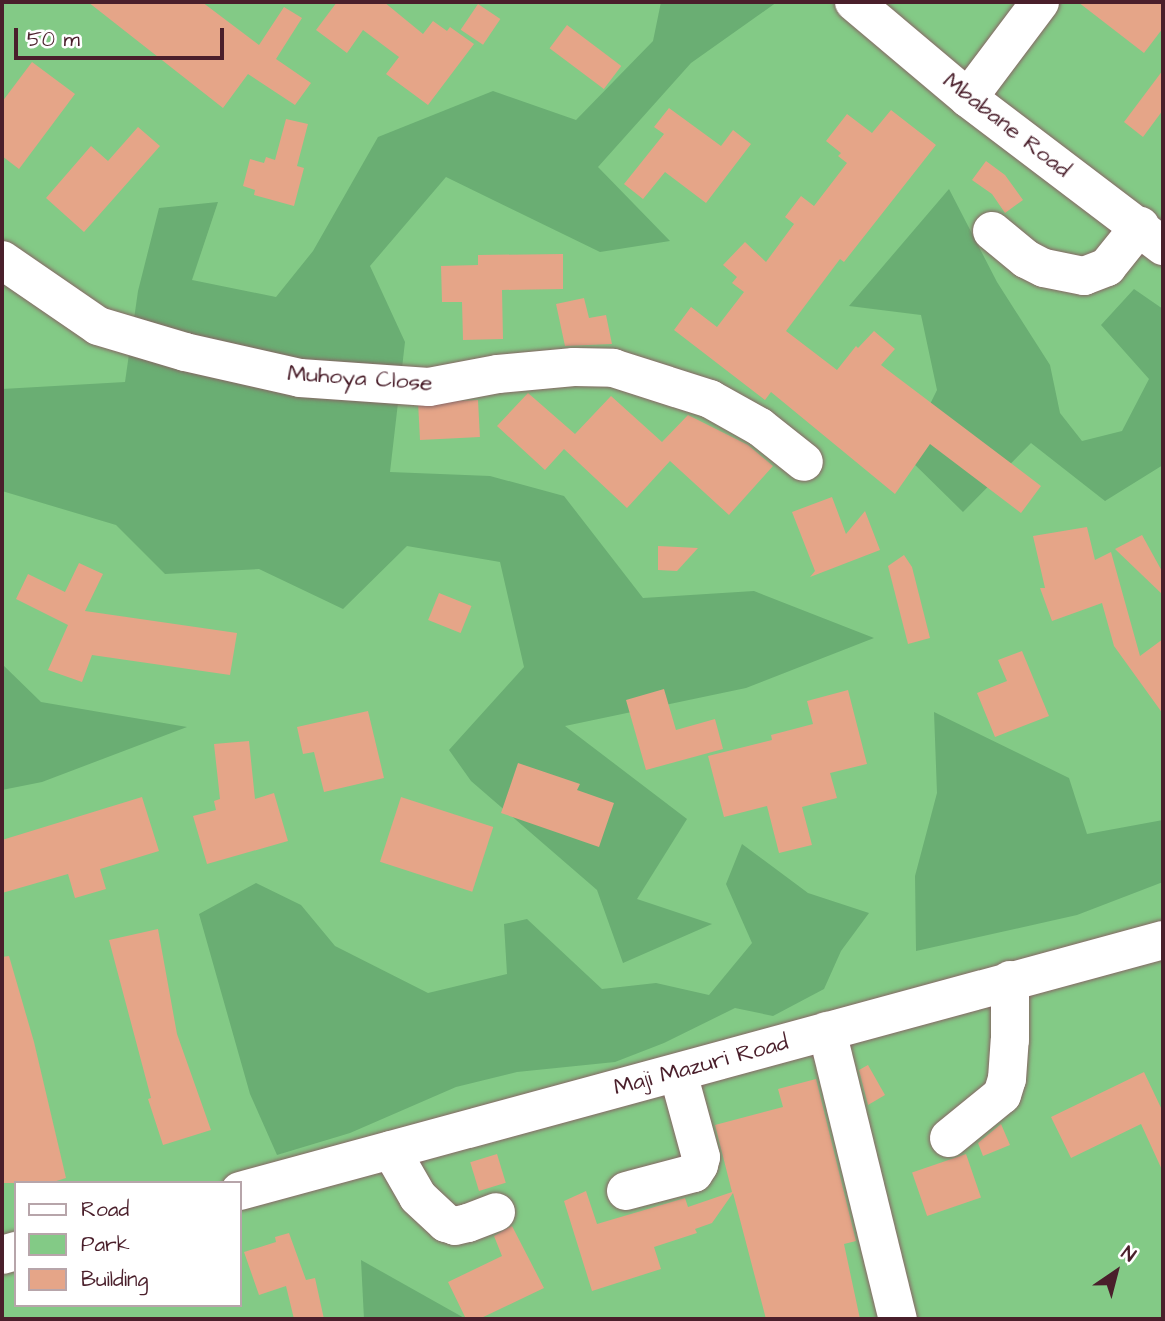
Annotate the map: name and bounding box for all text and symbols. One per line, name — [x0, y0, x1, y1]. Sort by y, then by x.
scale bar — [18, 14, 228, 58]
text: 50 m — [27, 25, 80, 54]
street label: Mbabane Road — [938, 67, 1076, 183]
street label: Muhoya Close — [287, 359, 433, 397]
street label: Maji Mazuri Road — [611, 1028, 791, 1102]
legend — [14, 1181, 242, 1307]
text: Road — [81, 1195, 129, 1224]
text: Park — [81, 1230, 130, 1259]
north arrow — [1081, 1237, 1151, 1307]
text: N — [1116, 1240, 1141, 1269]
text: Building — [81, 1265, 148, 1294]

